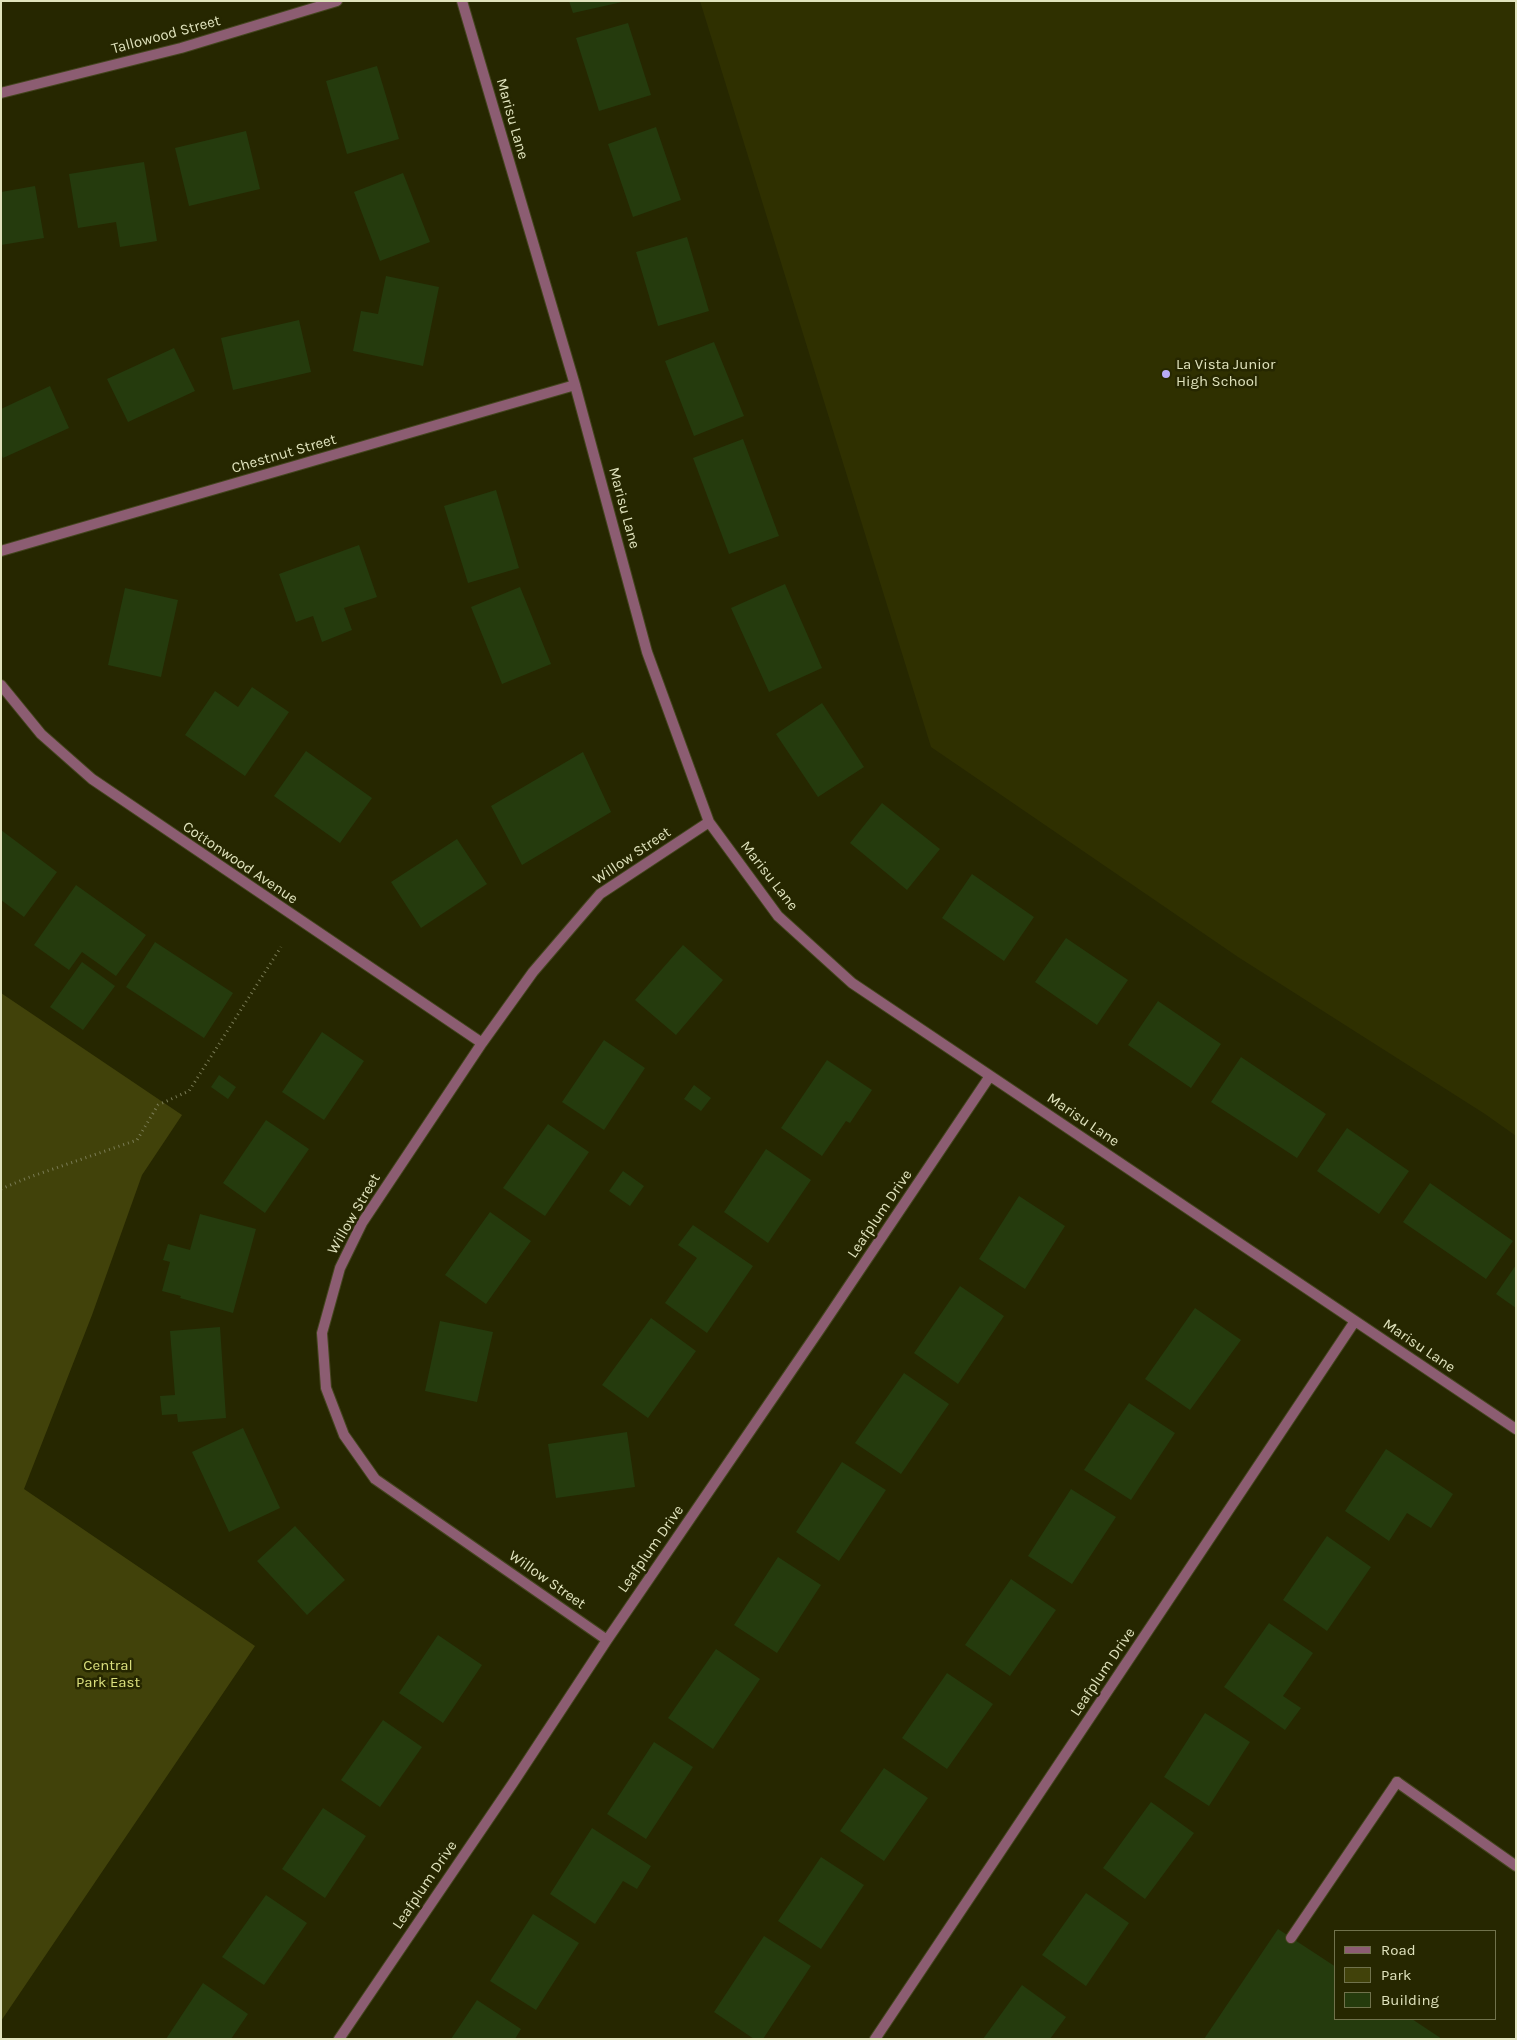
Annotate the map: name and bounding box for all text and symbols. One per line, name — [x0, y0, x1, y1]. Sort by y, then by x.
street label: Tallowood Street — [110, 12, 222, 58]
street label: Marisu Lane — [492, 76, 532, 162]
place label: La Vista Junior High School — [1176, 356, 1275, 391]
marker: La Vista Junior High School — [1160, 368, 1172, 380]
street label: Chestnut Street — [230, 430, 338, 478]
street label: Marisu Lane — [605, 465, 643, 551]
street label: Cottonwood Avenue — [179, 818, 301, 908]
street label: Willow Street — [590, 823, 674, 889]
street label: Marisu Lane — [736, 838, 802, 914]
street label: Marisu Lane — [1043, 1089, 1123, 1151]
street label: Leafplum Drive — [844, 1166, 916, 1262]
street label: Willow Street — [324, 1170, 384, 1258]
street label: Marisu Lane — [1379, 1315, 1459, 1377]
street label: Leafplum Drive — [614, 1502, 688, 1596]
street label: Willow Street — [505, 1547, 589, 1613]
street label: Leafplum Drive — [1067, 1624, 1139, 1720]
park label: Central Park East — [76, 1657, 140, 1692]
street label: Leafplum Drive — [389, 1837, 461, 1933]
legend — [1334, 1930, 1497, 2020]
text: Road — [1381, 1941, 1416, 1959]
text: Park — [1381, 1966, 1411, 1984]
text: Building — [1381, 1991, 1439, 2009]

